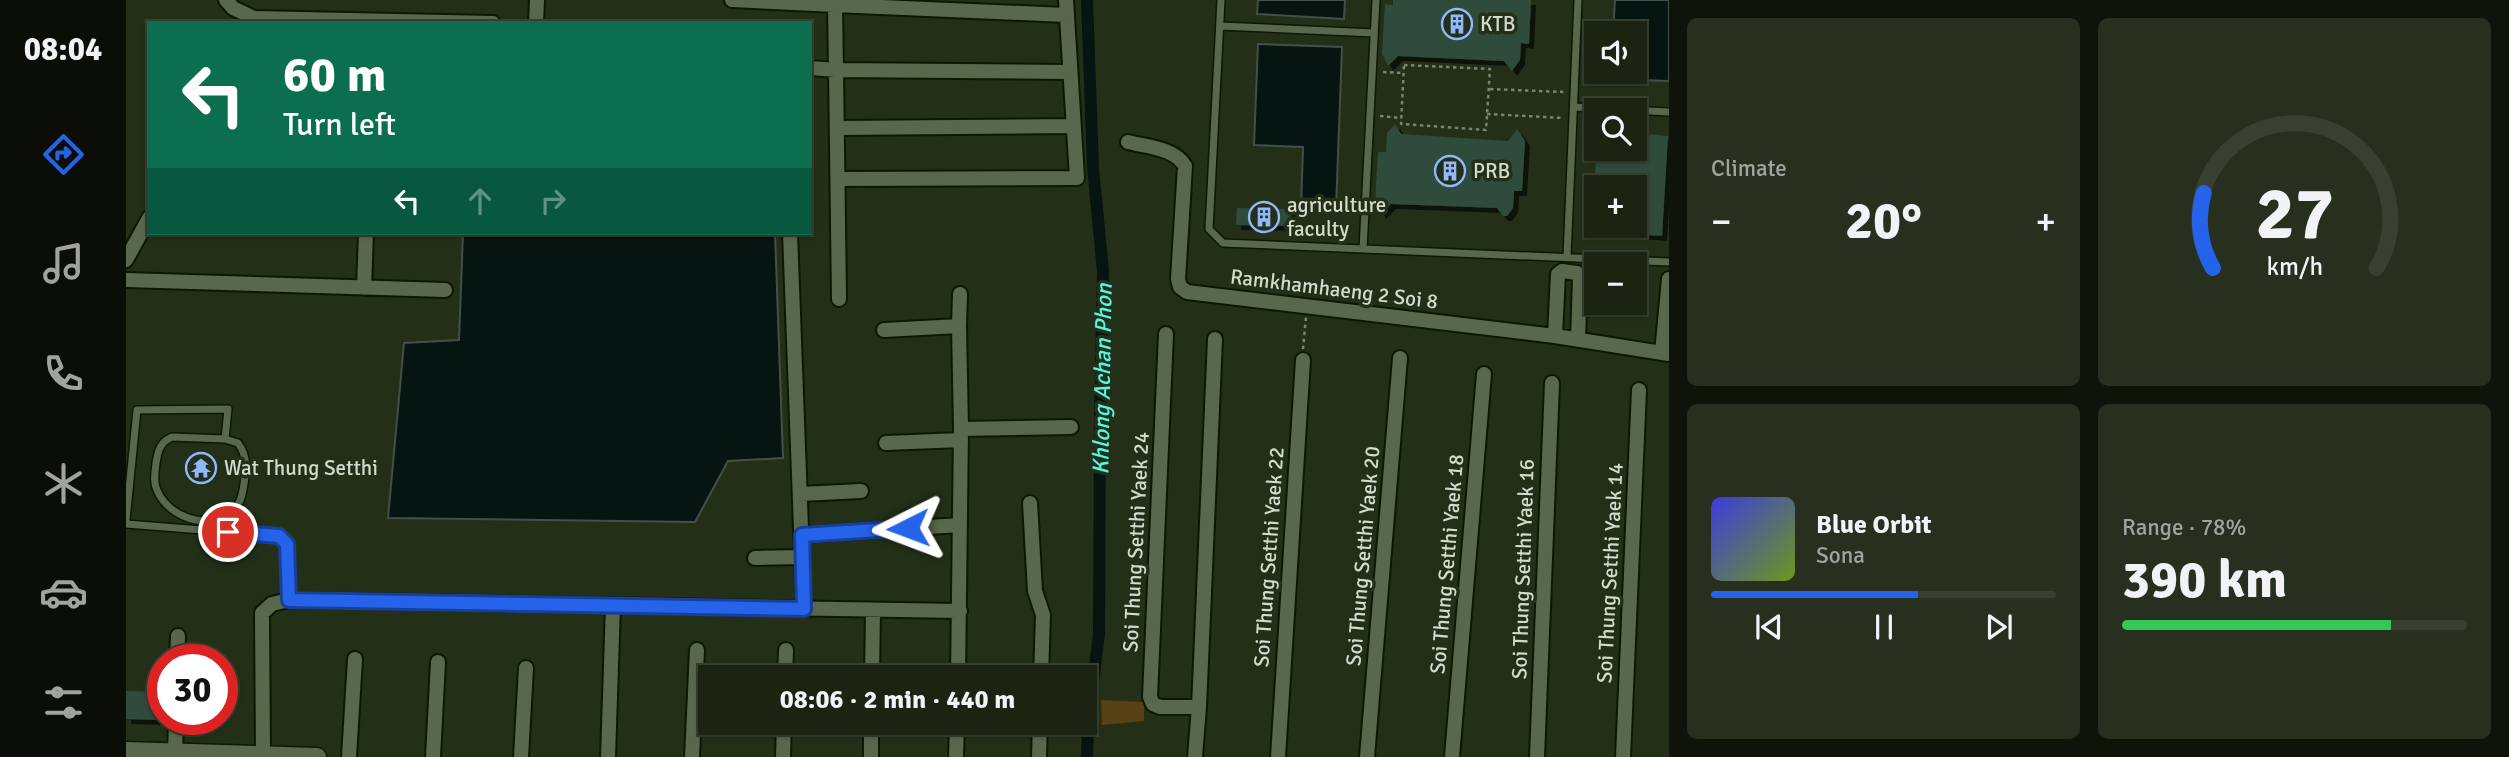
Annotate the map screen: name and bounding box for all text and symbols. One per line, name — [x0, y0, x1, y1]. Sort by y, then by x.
building icon: KTB — [1440, 7, 1474, 41]
place label: KTB — [1480, 11, 1516, 37]
map controls — [1584, 21, 1647, 315]
button: sound — [1584, 21, 1647, 84]
text: 08:04 — [24, 30, 102, 69]
text: 60 m — [283, 45, 386, 105]
icon: left — [168, 49, 259, 140]
button: search — [1584, 98, 1647, 161]
text: Turn left — [283, 105, 396, 144]
icon: directions — [39, 130, 88, 179]
building icon: PRB — [1433, 154, 1467, 188]
text: Climate — [1711, 154, 1787, 183]
place label: PRB — [1473, 158, 1510, 184]
text: 27 — [2255, 170, 2334, 259]
button: + — [1584, 175, 1647, 238]
icon: left — [388, 182, 426, 220]
icon: ahead — [461, 182, 499, 220]
icon: right — [534, 182, 572, 220]
text: 20° — [1845, 189, 1922, 253]
place label: agriculture faculty — [1287, 192, 1386, 242]
text: − — [1711, 198, 1732, 245]
text: + — [2035, 198, 2056, 245]
building icon: agriculture faculty — [1247, 200, 1281, 234]
icon: music — [39, 239, 88, 288]
text: km/h — [2266, 251, 2323, 282]
button: − — [1584, 252, 1647, 315]
street label: Ramkhamhaeng 2 Soi 8 — [1229, 263, 1439, 315]
water label: Khlong Achan Phon — [1086, 282, 1119, 475]
icon: phone — [39, 349, 88, 398]
street label: Soi Thung Setthi Yaek 24 — [1117, 431, 1155, 653]
street label: Soi Thung Setthi Yaek 20 — [1340, 445, 1386, 667]
street label: Soi Thung Setthi Yaek 22 — [1248, 446, 1290, 668]
temple icon: Wat Thung Setthi — [184, 451, 218, 485]
street label: Soi Thung Setthi Yaek 18 — [1424, 453, 1470, 675]
place label: Wat Thung Setthi — [224, 455, 378, 481]
street label: Soi Thung Setthi Yaek 16 — [1506, 458, 1540, 680]
icon: climate — [39, 459, 88, 508]
street label: Soi Thung Setthi Yaek 14 — [1591, 462, 1629, 684]
position arrow — [871, 491, 945, 565]
pin — [198, 502, 258, 562]
text: Blue Orbit — [1816, 509, 1932, 541]
icon: arrive — [209, 513, 247, 551]
text: Range · 78% — [2122, 513, 2246, 542]
text: Sona — [1816, 541, 1865, 570]
text: 390 km — [2122, 548, 2287, 612]
icon: car — [39, 568, 88, 617]
icon: previous — [1750, 608, 1788, 646]
icon: pause — [1865, 608, 1903, 646]
icon: next — [1980, 608, 2018, 646]
speed limit sign: 30 — [147, 644, 238, 735]
icon: filters — [39, 678, 88, 727]
text: 08:06 · 2 min · 440 m — [780, 684, 1015, 716]

